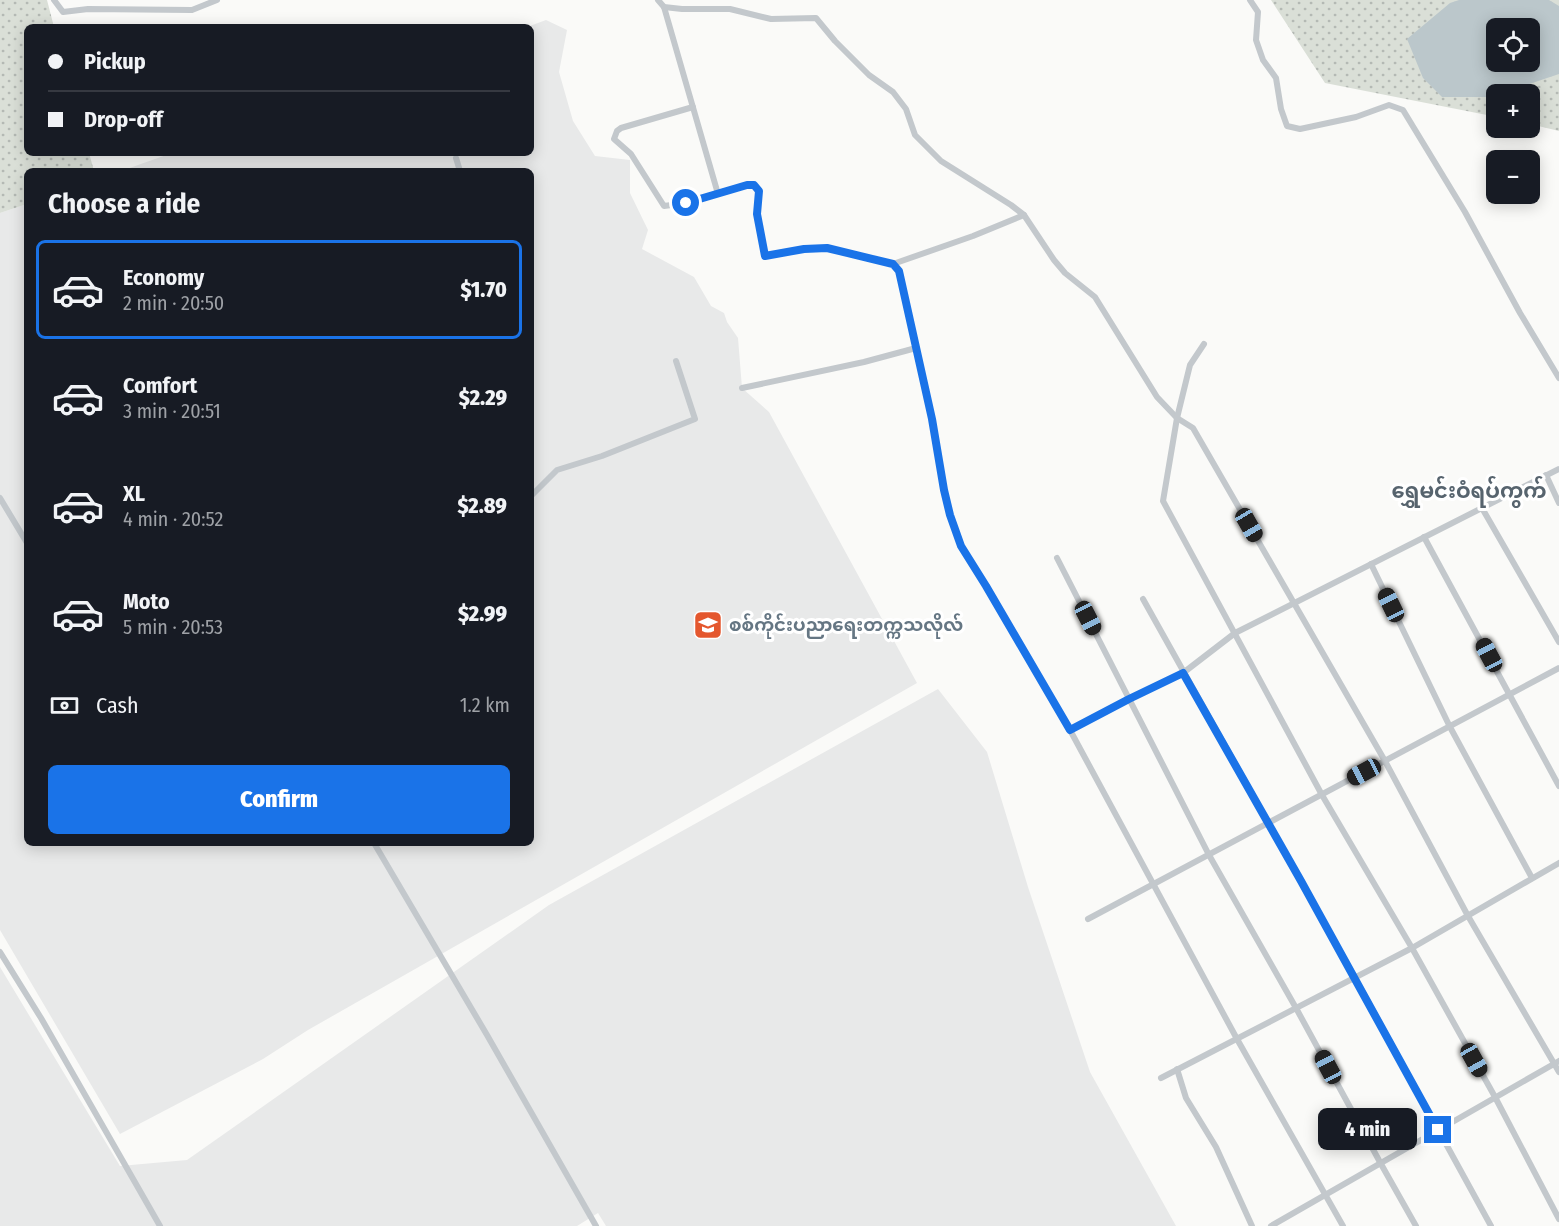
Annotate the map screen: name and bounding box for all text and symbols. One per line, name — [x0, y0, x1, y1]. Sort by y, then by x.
map controls — [1486, 18, 1540, 204]
button: locate — [1486, 18, 1540, 72]
text: Pickup — [84, 48, 146, 75]
button: + — [1486, 84, 1540, 138]
text: Drop-off — [84, 106, 163, 133]
button: − — [1486, 150, 1540, 204]
text: Choose a ride — [48, 188, 200, 220]
route start — [672, 189, 699, 216]
icon: car — [51, 263, 105, 317]
text: Economy — [123, 264, 204, 291]
text: $1.70 — [461, 276, 507, 303]
text: 2 min · 20:50 — [123, 291, 224, 315]
icon: car — [51, 371, 105, 425]
text: Comfort — [123, 372, 197, 399]
text: $2.29 — [459, 384, 507, 411]
text: 3 min · 20:51 — [123, 399, 221, 423]
district label: ရွှေမင်းဝံရပ်ကွက် — [1391, 475, 1547, 508]
icon: car — [51, 479, 105, 533]
text: XL — [123, 480, 145, 507]
text: $2.89 — [457, 492, 507, 519]
car — [1232, 505, 1266, 545]
text: 4 min · 20:52 — [123, 507, 223, 531]
car — [1375, 585, 1407, 625]
icon: car — [51, 587, 105, 641]
text: Moto — [123, 588, 170, 615]
car — [1072, 598, 1104, 638]
text: $2.99 — [458, 600, 507, 627]
school or university icon: စစ်ကိုင်းပညာရေးတက္ကသလိုလ် — [692, 609, 724, 641]
place label: စစ်ကိုင်းပညာရေးတက္ကသလိုလ် — [729, 613, 963, 639]
text: 5 min · 20:53 — [123, 615, 223, 639]
car — [1473, 635, 1505, 675]
icon: cash — [48, 689, 81, 722]
text: Cash — [96, 692, 139, 719]
text: 1.2 km — [460, 693, 510, 717]
car — [1344, 756, 1384, 788]
button: Confirm — [48, 765, 510, 834]
car — [1457, 1040, 1491, 1080]
car — [1312, 1047, 1344, 1087]
callout: 4 min — [1318, 1109, 1417, 1151]
route end — [1424, 1116, 1451, 1143]
text: 4 min — [1345, 1117, 1390, 1141]

